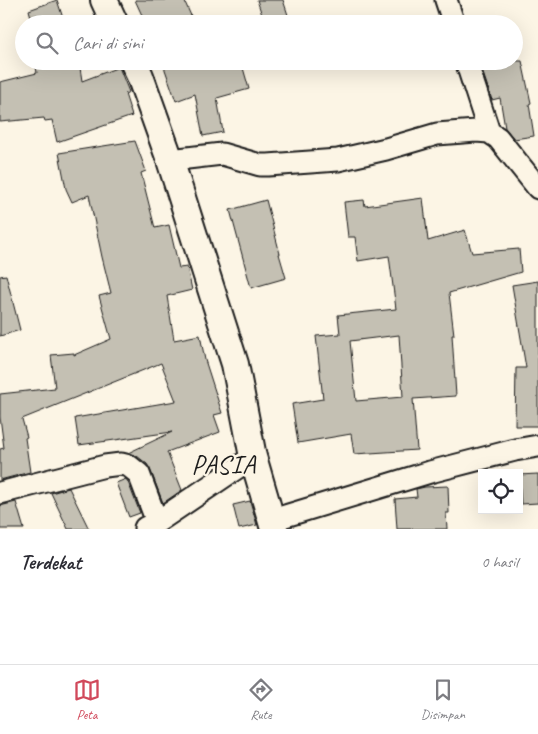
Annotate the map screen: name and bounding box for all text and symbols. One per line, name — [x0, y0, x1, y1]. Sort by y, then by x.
search box — [15, 15, 523, 70]
icon: search — [33, 29, 61, 57]
text: Cari di sini — [73, 31, 143, 55]
district label: PASIA — [192, 448, 257, 481]
map controls — [478, 469, 523, 514]
button: locate — [478, 469, 523, 514]
text: Terdekat — [20, 549, 81, 575]
text: 0 hasil — [481, 552, 518, 572]
tab: Peta — [73, 676, 101, 723]
tab: Rute — [247, 676, 275, 723]
tab: Disimpan — [421, 676, 465, 723]

